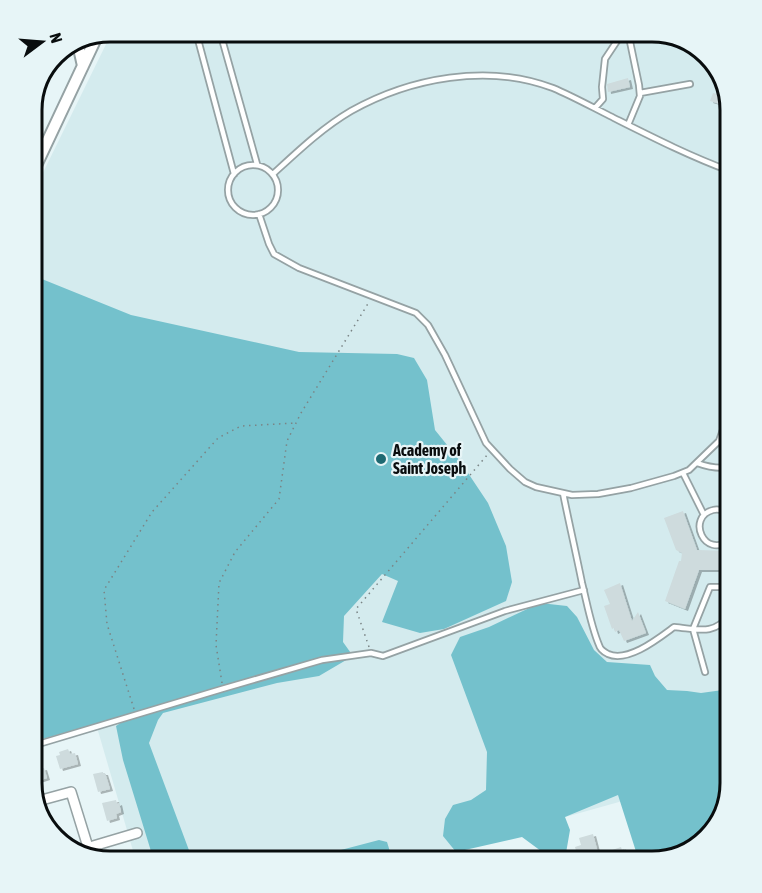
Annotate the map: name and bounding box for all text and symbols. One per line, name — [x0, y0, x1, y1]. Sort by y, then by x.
north arrow — [12, 12, 72, 72]
text: N — [46, 31, 66, 45]
place label: Academy of Saint Joseph — [392, 441, 467, 477]
marker: Academy of Saint Joseph — [374, 452, 388, 466]

